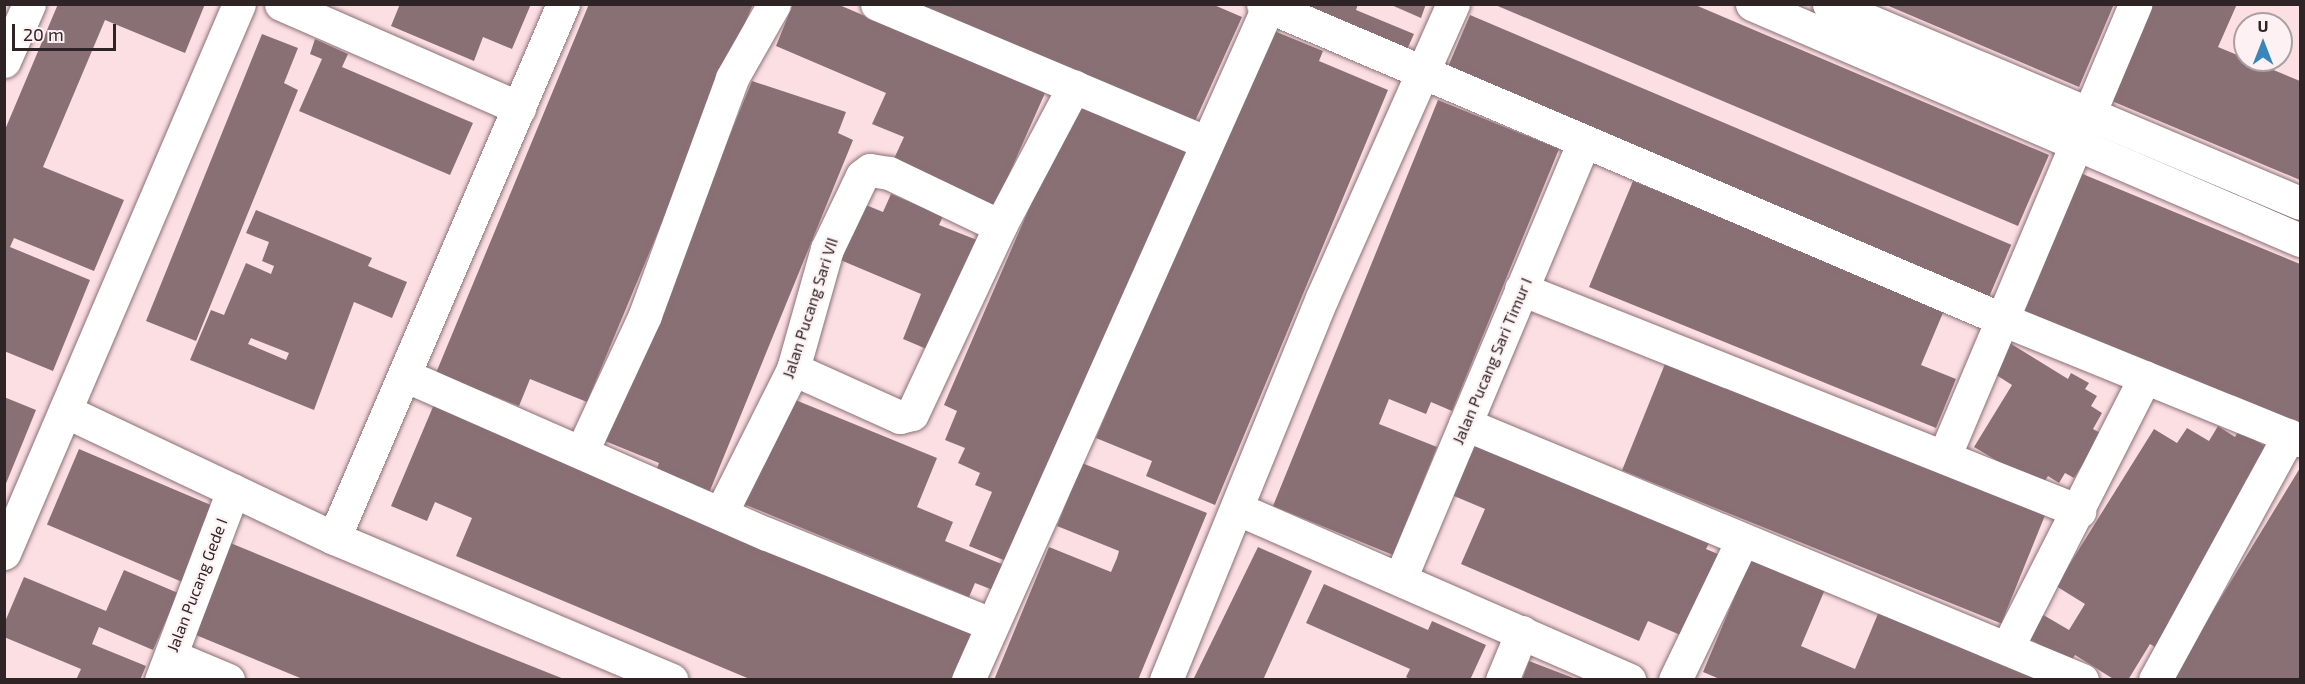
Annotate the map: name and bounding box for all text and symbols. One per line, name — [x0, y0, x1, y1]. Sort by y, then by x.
scale bar — [15, 12, 118, 50]
north arrow — [2233, 12, 2293, 72]
text: U — [2258, 16, 2268, 35]
text: 20 m — [23, 23, 64, 45]
street label: Jalan Pucang Sari VII — [778, 235, 842, 381]
street label: Jalan Pucang Sari Timur I — [1448, 274, 1536, 448]
street label: Jalan Pucang Gede I — [163, 515, 231, 655]

